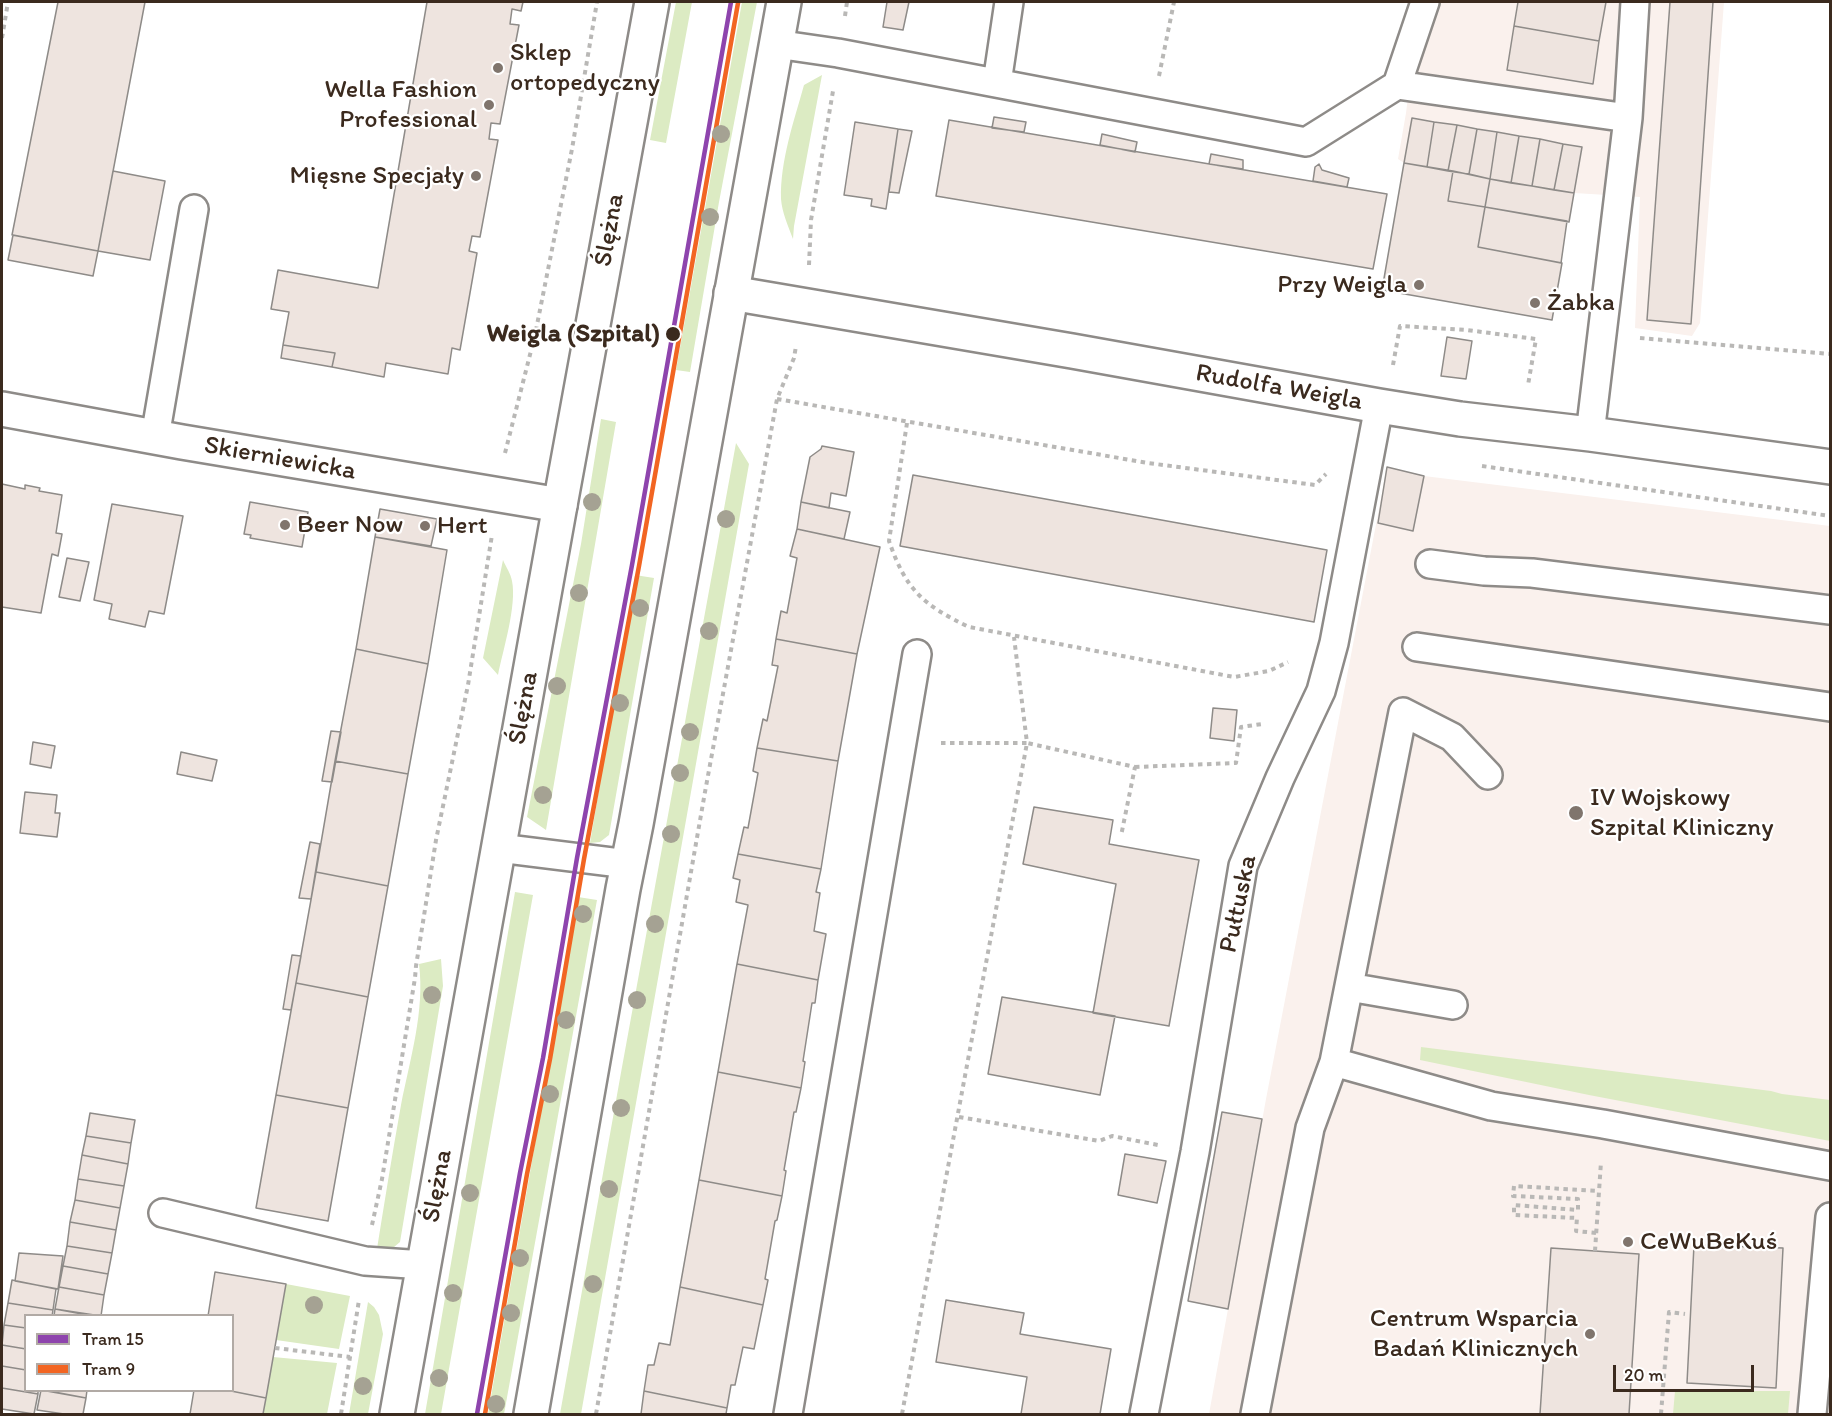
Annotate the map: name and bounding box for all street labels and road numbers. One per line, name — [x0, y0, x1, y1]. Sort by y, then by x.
street label: Ślężna — [588, 191, 632, 269]
street label: Rudolfa Weigla — [1193, 358, 1365, 418]
street label: Skierniewicka — [202, 430, 358, 488]
street label: Ślężna — [502, 669, 546, 747]
street label: Pułtuska — [1213, 852, 1265, 956]
street label: Ślężna — [416, 1147, 460, 1225]

